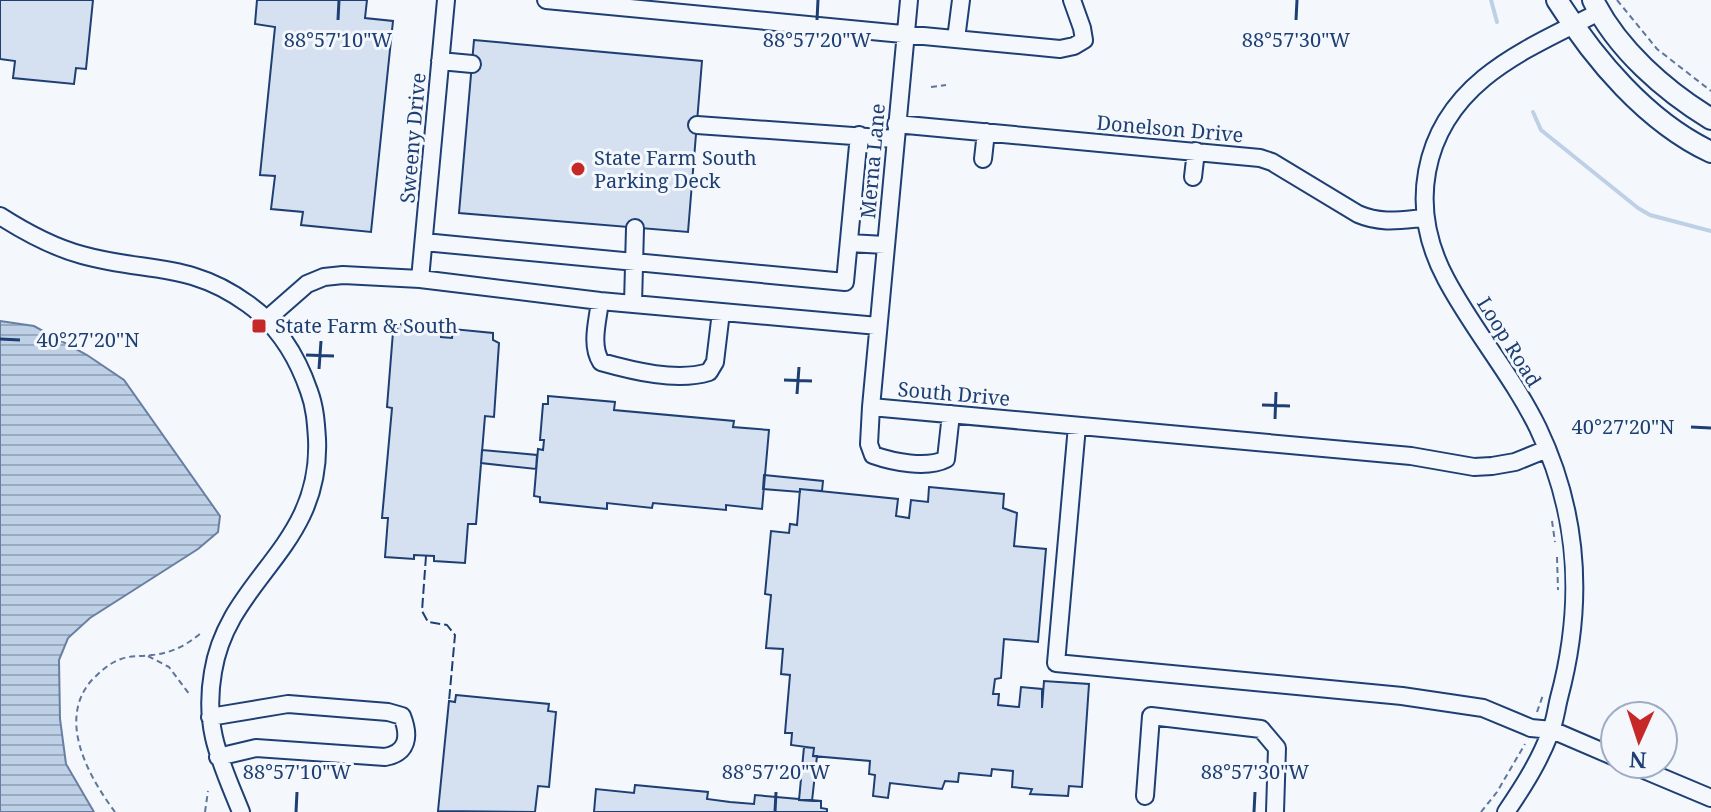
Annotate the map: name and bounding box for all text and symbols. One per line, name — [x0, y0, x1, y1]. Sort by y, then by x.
text: 88°57'10"W — [284, 26, 392, 53]
text: 88°57'20"W — [763, 26, 871, 53]
text: 88°57'30"W — [1242, 26, 1350, 53]
street label: Sweeny Drive — [393, 72, 432, 204]
street label: Merna Lane — [854, 102, 891, 220]
street label: Donelson Drive — [1096, 109, 1245, 148]
place label: State Farm South Parking Deck — [594, 144, 757, 194]
marker: State Farm South Parking Deck — [569, 160, 587, 178]
street label: Loop Road — [1471, 292, 1548, 392]
place label: State Farm & South — [275, 312, 458, 339]
marker: State Farm & South — [250, 317, 268, 335]
text: 40°27'20"N — [37, 326, 139, 353]
street label: South Drive — [897, 375, 1011, 412]
text: 40°27'20"N — [1572, 413, 1674, 440]
north arrow — [1599, 700, 1679, 780]
text: N — [1628, 746, 1647, 776]
text: 88°57'10"W — [243, 758, 351, 785]
text: 88°57'20"W — [722, 758, 830, 785]
text: 88°57'30"W — [1201, 758, 1309, 785]

